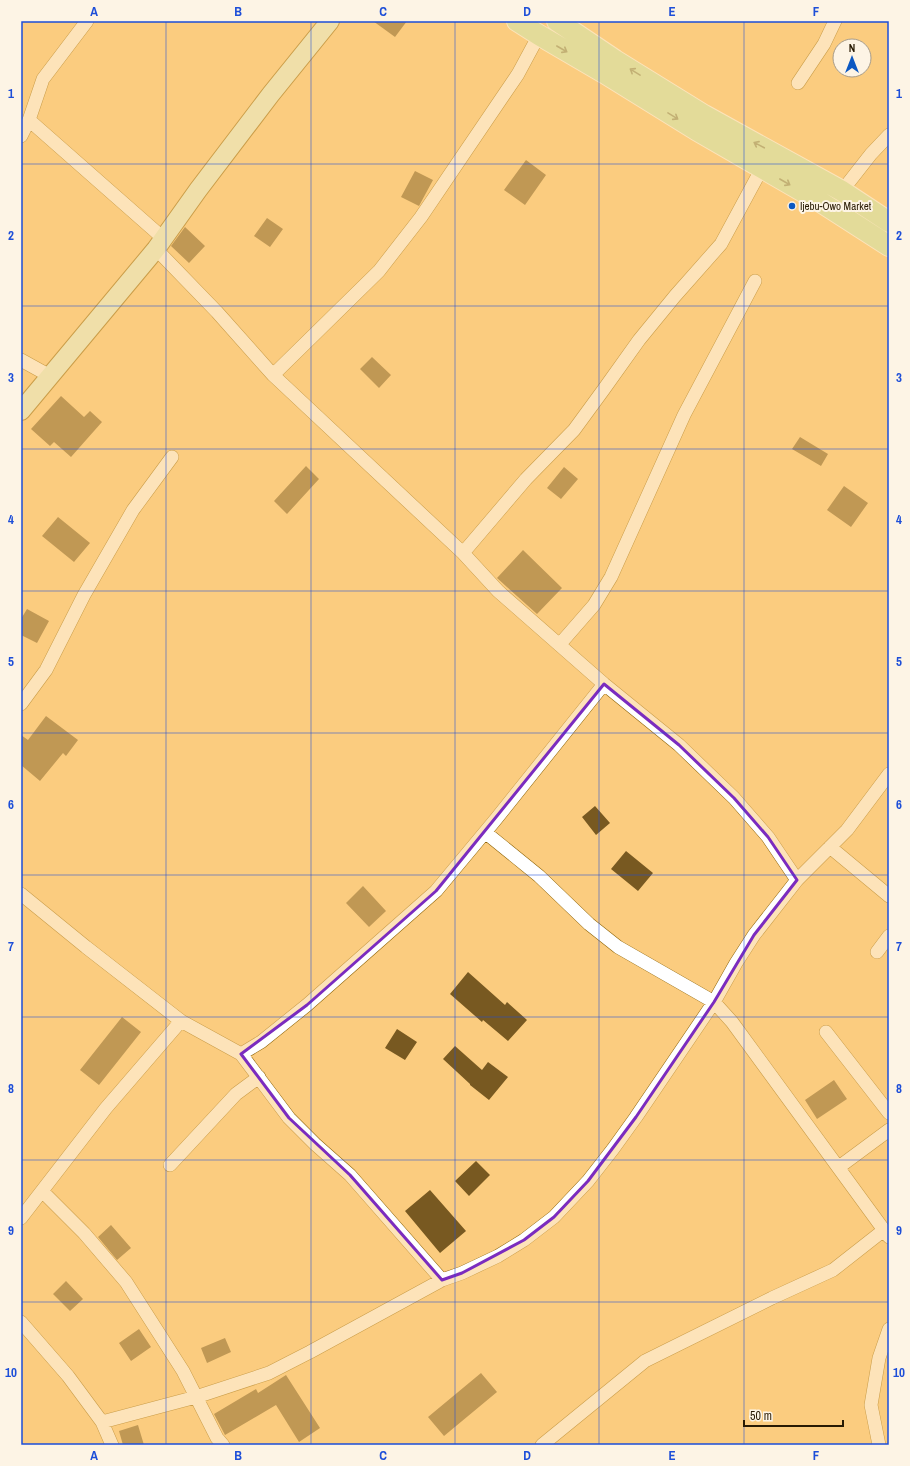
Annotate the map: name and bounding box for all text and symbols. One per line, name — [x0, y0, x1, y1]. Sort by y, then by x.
text: A — [90, 3, 98, 20]
text: B — [234, 3, 242, 20]
text: C — [379, 3, 387, 20]
text: D — [523, 3, 531, 20]
text: E — [668, 3, 676, 20]
text: F — [813, 3, 820, 20]
north arrow — [832, 38, 872, 78]
text: N — [849, 41, 855, 55]
one-way arrow — [556, 45, 568, 53]
one-way arrow — [629, 68, 641, 76]
text: 1 — [8, 85, 14, 102]
text: 1 — [896, 85, 902, 102]
one-way arrow — [667, 112, 679, 120]
one-way arrow — [754, 141, 766, 148]
one-way arrow — [779, 178, 791, 186]
place label: Ijebu-Owo Market — [800, 199, 872, 213]
marker: Ijebu-Owo Market — [787, 201, 797, 211]
text: 2 — [8, 227, 14, 244]
text: 2 — [896, 227, 902, 244]
text: 3 — [8, 369, 14, 386]
text: 3 — [896, 369, 902, 386]
text: 4 — [8, 511, 14, 528]
text: 4 — [896, 511, 902, 528]
text: 5 — [8, 653, 14, 670]
text: 5 — [896, 653, 902, 670]
text: 6 — [8, 796, 14, 813]
text: 6 — [896, 796, 902, 813]
text: 7 — [8, 938, 14, 955]
text: 7 — [896, 938, 902, 955]
text: 8 — [8, 1080, 14, 1097]
text: 8 — [896, 1080, 902, 1097]
text: 9 — [8, 1222, 14, 1239]
text: 9 — [896, 1222, 902, 1239]
text: 10 — [5, 1364, 17, 1381]
text: 10 — [893, 1364, 905, 1381]
scale bar — [744, 1402, 843, 1428]
text: 50 m — [750, 1408, 772, 1424]
text: A — [90, 1447, 98, 1464]
text: B — [234, 1447, 242, 1464]
text: C — [379, 1447, 387, 1464]
text: D — [523, 1447, 531, 1464]
text: E — [668, 1447, 676, 1464]
text: F — [813, 1447, 820, 1464]

